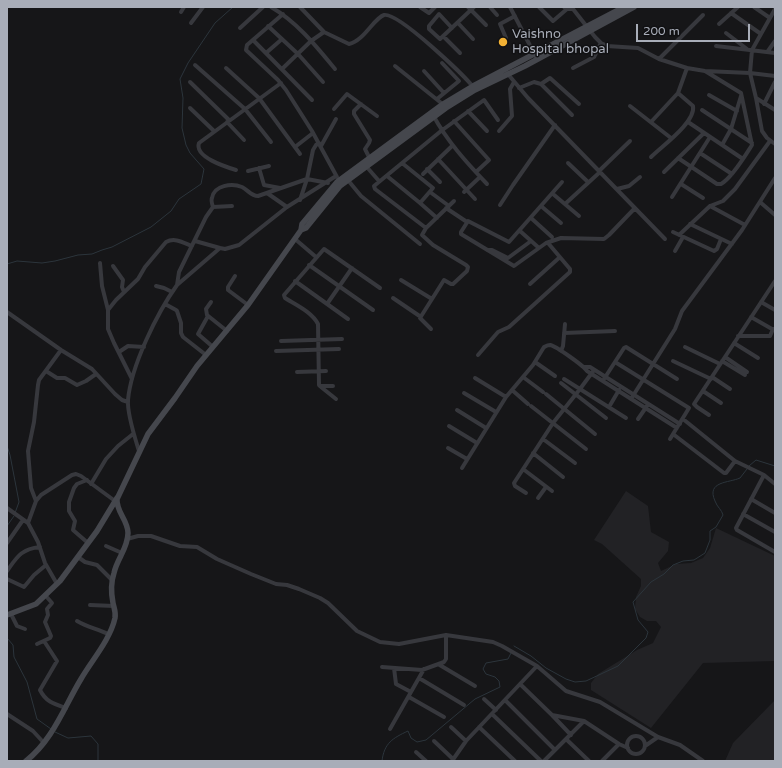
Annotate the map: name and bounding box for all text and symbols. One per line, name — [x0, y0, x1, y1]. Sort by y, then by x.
scale bar — [638, 16, 752, 42]
text: 200 m — [643, 24, 680, 38]
place label: Vaishno Hospital bhopal — [512, 27, 609, 58]
marker: Vaishno Hospital bhopal — [497, 36, 509, 48]

